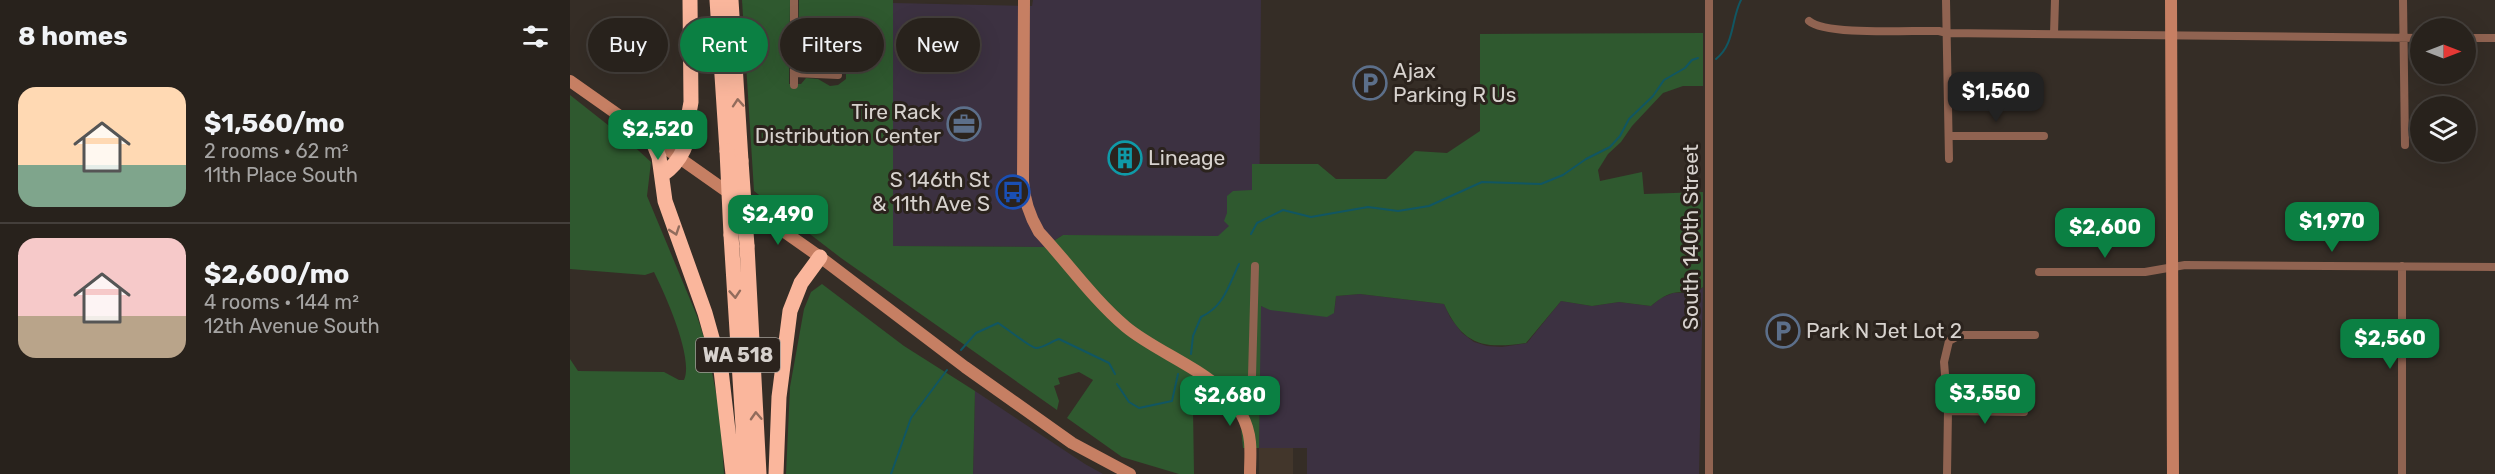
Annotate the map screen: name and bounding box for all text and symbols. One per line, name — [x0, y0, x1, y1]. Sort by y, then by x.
chip: Buy — [588, 18, 668, 72]
chip: Rent — [680, 18, 768, 72]
chip: Filters — [780, 18, 884, 72]
chip: New — [896, 18, 980, 72]
north arrow — [2410, 18, 2476, 84]
map controls — [2410, 18, 2476, 162]
icon: filters — [519, 20, 552, 53]
text: 8 homes — [18, 21, 128, 52]
place label: Ajax Parking R Us — [1393, 58, 1516, 107]
parking icon: Ajax Parking R Us — [1352, 65, 1388, 101]
pin: $1,560 — [1947, 72, 2045, 123]
text: $1,560 — [1962, 79, 2030, 103]
button: layers — [2410, 96, 2476, 162]
one-way arrow — [731, 99, 744, 108]
place label: Tire Rack Distribution Center — [755, 99, 941, 148]
office icon: Tire Rack Distribution Center — [946, 106, 982, 142]
text: $1,560/mo — [204, 108, 345, 139]
pin: $2,520 — [609, 110, 707, 161]
icon: home — [66, 111, 138, 183]
text: $2,520 — [622, 117, 694, 141]
text: 2 rooms · 62 m² — [204, 139, 349, 163]
building icon: Lineage — [1107, 140, 1143, 176]
street label: South 140th Street — [1678, 144, 1703, 330]
place label: Lineage — [1148, 145, 1225, 170]
text: 11th Place South — [204, 163, 358, 187]
place label: S 146th St & 11th Ave S — [872, 167, 990, 216]
bus stop icon: S 146th St & 11th Ave S — [995, 174, 1031, 210]
pin: $2,490 — [729, 195, 827, 246]
text: $2,490 — [742, 202, 814, 226]
pin: $1,970 — [2283, 202, 2381, 253]
pin: $2,600 — [2056, 208, 2154, 259]
text: $1,970 — [2299, 209, 2365, 233]
text: $2,600 — [2069, 215, 2141, 239]
one-way arrow — [668, 225, 681, 236]
text: $2,600/mo — [204, 259, 349, 290]
icon: home — [66, 262, 138, 334]
one-way arrow — [728, 289, 741, 298]
text: 4 rooms · 144 m² — [204, 290, 359, 314]
parking icon: Park N Jet Lot 2 — [1765, 313, 1801, 349]
text: 12th Avenue South — [204, 314, 380, 338]
place label: Park N Jet Lot 2 — [1806, 318, 1962, 343]
pin: $2,560 — [2341, 319, 2439, 370]
text: $2,560 — [2354, 326, 2426, 350]
road number: WA 518 — [696, 338, 780, 372]
pin: $3,550 — [1936, 374, 2034, 425]
pin: $2,680 — [1181, 376, 1279, 427]
text: $3,550 — [1949, 381, 2021, 405]
text: $2,680 — [1194, 383, 1266, 407]
one-way arrow — [749, 411, 762, 420]

